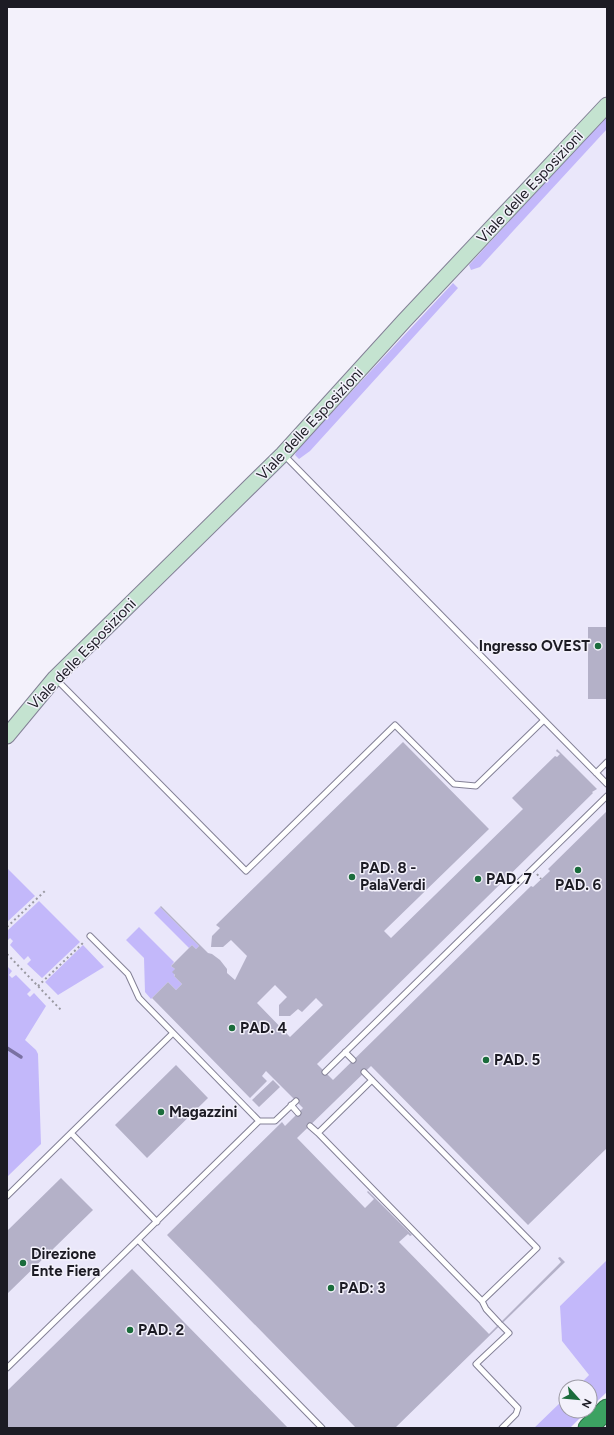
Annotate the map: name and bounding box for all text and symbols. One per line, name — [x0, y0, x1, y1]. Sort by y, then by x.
street label: Viale delle Esposizioni — [473, 127, 587, 247]
street label: Viale delle Esposizioni — [253, 364, 367, 484]
street label: Viale delle Esposizioni — [24, 595, 140, 713]
place label: Ingresso OVEST — [479, 637, 590, 655]
marker: Ingresso OVEST — [593, 641, 603, 651]
place label: PAD. 8 - PalaVerdi — [360, 859, 426, 894]
marker: PAD. 6 — [573, 865, 583, 875]
place label: PAD. 7 — [486, 870, 532, 888]
marker: PAD. 8 - PalaVerdi — [347, 872, 357, 882]
marker: PAD. 7 — [473, 874, 483, 884]
place label: PAD. 6 — [555, 876, 601, 894]
place label: PAD. 4 — [240, 1019, 288, 1037]
marker: PAD. 4 — [227, 1023, 237, 1033]
place label: PAD. 5 — [494, 1051, 541, 1069]
marker: PAD. 5 — [481, 1055, 491, 1065]
place label: Magazzini — [169, 1103, 238, 1121]
marker: Magazzini — [156, 1107, 166, 1117]
place label: Direzione Ente Fiera — [31, 1245, 100, 1280]
marker: Direzione Ente Fiera — [18, 1258, 28, 1268]
place label: PAD: 3 — [339, 1279, 386, 1297]
marker: PAD: 3 — [326, 1283, 336, 1293]
place label: PAD. 2 — [138, 1321, 185, 1339]
marker: PAD. 2 — [125, 1325, 135, 1335]
north arrow — [558, 1379, 598, 1419]
text: N — [579, 1397, 594, 1410]

